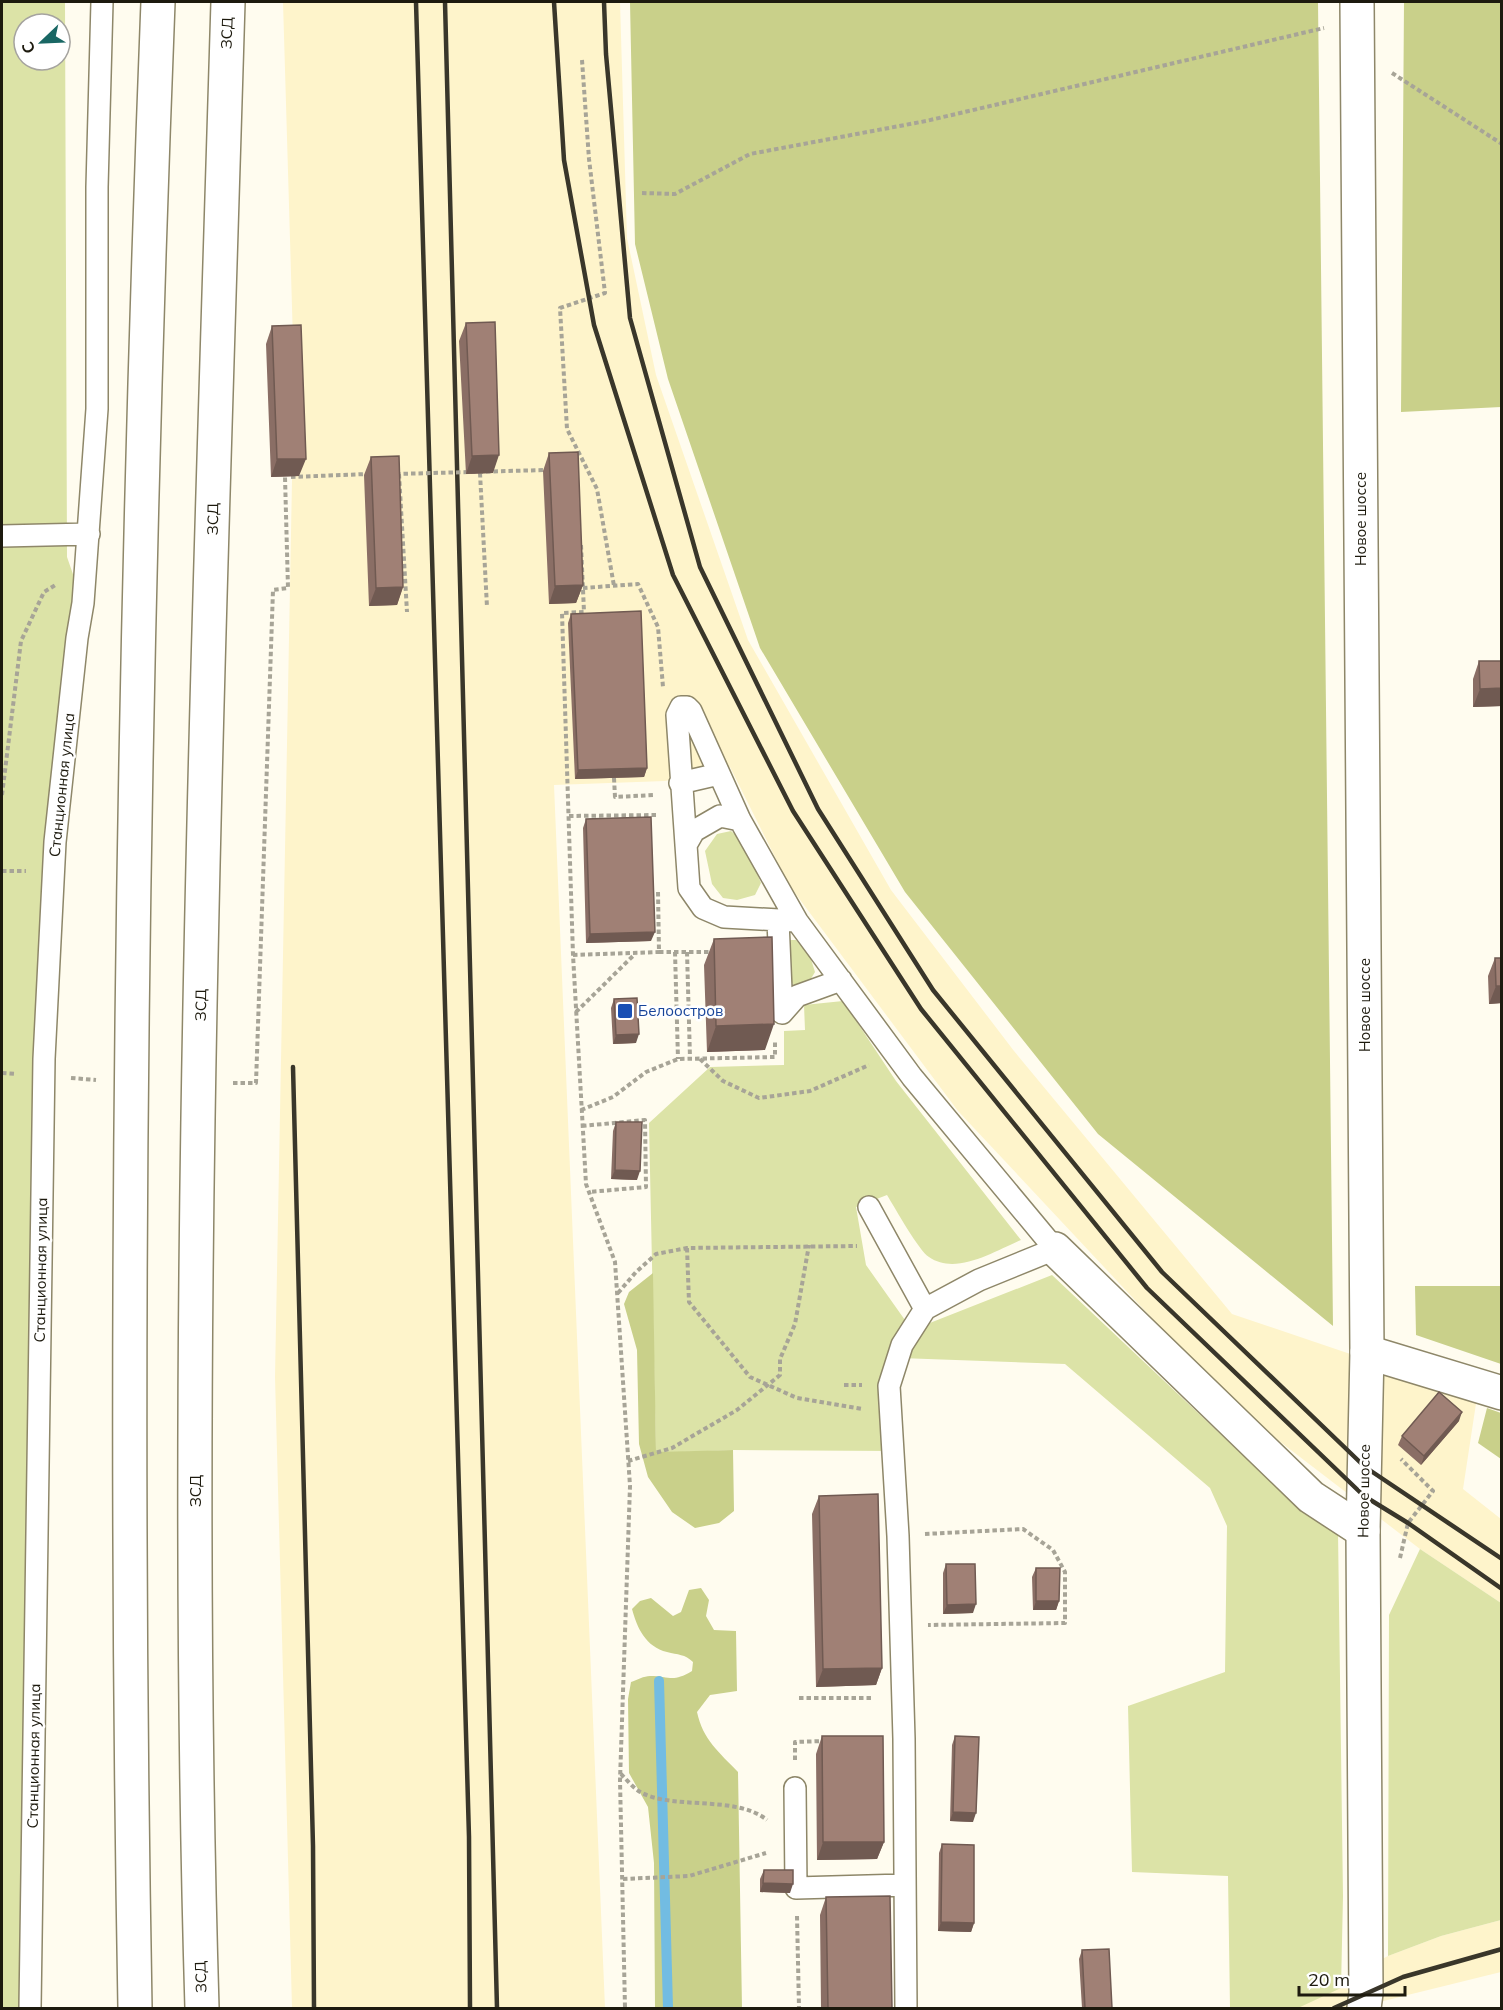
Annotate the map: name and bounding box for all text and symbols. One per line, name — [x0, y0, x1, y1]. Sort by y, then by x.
north arrow — [12, 12, 72, 72]
street label: ЗСД — [216, 17, 237, 49]
text: С — [17, 39, 40, 57]
street label: Новое шоссе — [1351, 472, 1370, 566]
street label: ЗСД — [203, 503, 222, 535]
street label: Станционная улица — [44, 712, 79, 858]
street label: Новое шоссе — [1355, 958, 1374, 1052]
street label: ЗСД — [191, 989, 210, 1021]
place label: Белоостров — [638, 1001, 723, 1020]
marker: Белоостров — [616, 1002, 634, 1020]
street label: Станционная улица — [30, 1197, 51, 1343]
street label: Новое шоссе — [1353, 1444, 1374, 1538]
street label: ЗСД — [186, 1475, 205, 1507]
street label: Станционная улица — [23, 1683, 44, 1829]
scale bar — [1299, 1959, 1406, 1997]
street label: ЗСД — [190, 1961, 211, 1993]
text: 20 m — [1308, 1968, 1350, 1991]

